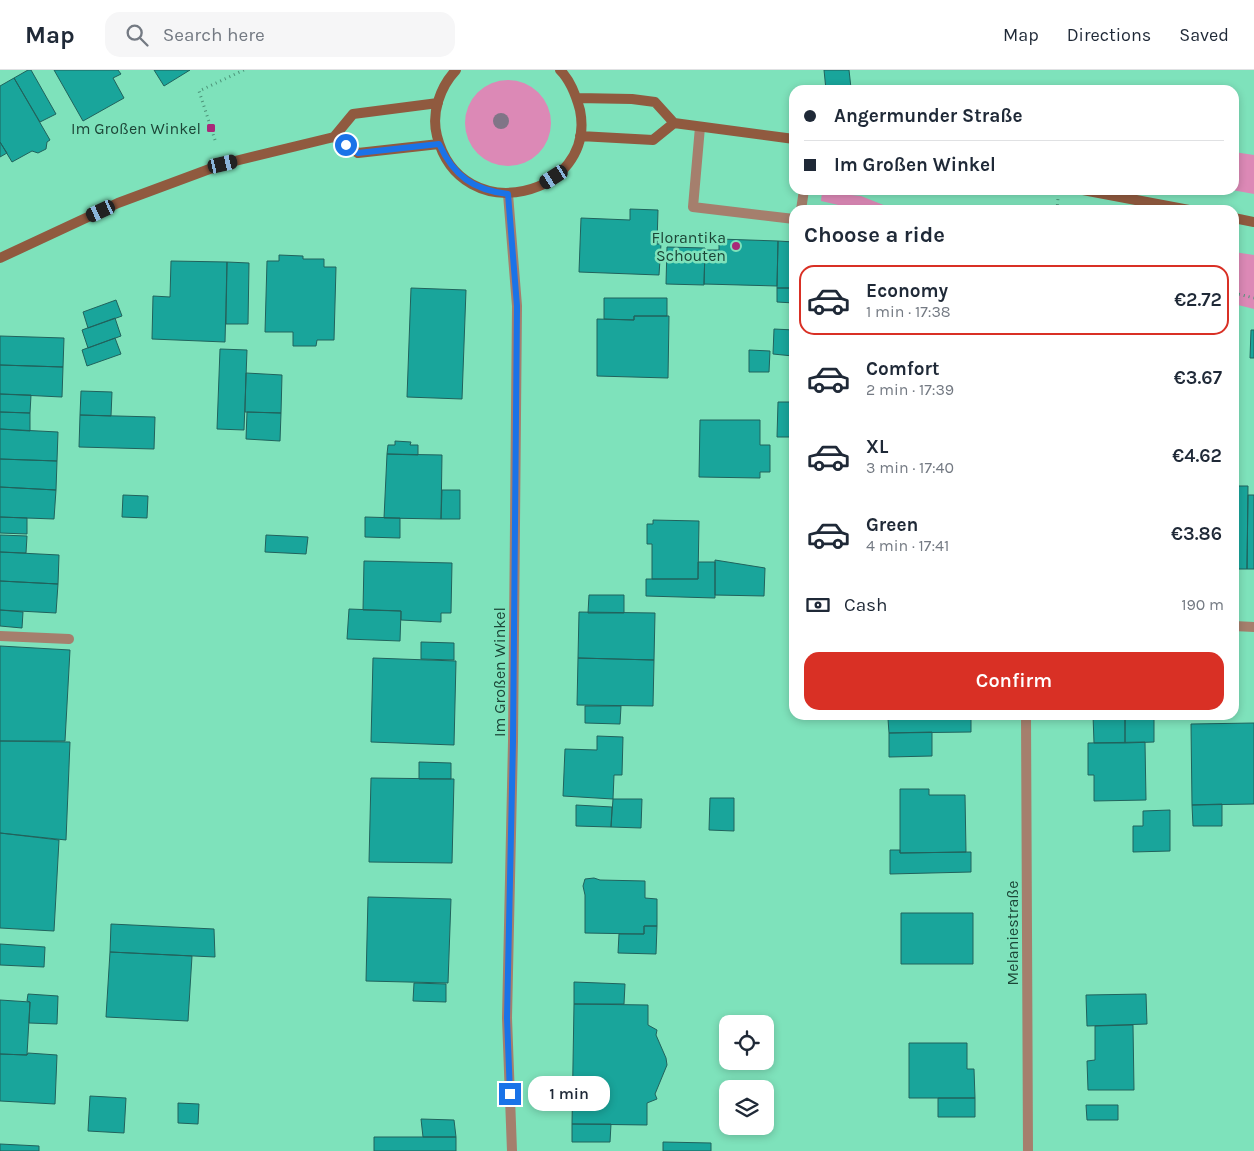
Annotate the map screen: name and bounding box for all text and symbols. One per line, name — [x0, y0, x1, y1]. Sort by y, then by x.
search box — [105, 12, 455, 57]
text: Map — [25, 21, 75, 49]
icon: search — [123, 21, 151, 49]
text: Search here — [163, 24, 265, 46]
text: Map — [1003, 24, 1039, 46]
text: Directions — [1067, 24, 1151, 46]
text: Saved — [1179, 24, 1229, 46]
text: Angermunder Straße — [834, 105, 1023, 127]
place label: Im Großen Winkel — [71, 119, 201, 138]
marker: Im Großen Winkel — [205, 122, 217, 134]
route start — [335, 134, 357, 156]
car — [206, 153, 239, 175]
text: Im Großen Winkel — [834, 154, 996, 176]
car — [537, 163, 570, 191]
car — [84, 198, 117, 224]
text: Choose a ride — [804, 222, 945, 248]
place label: Florantika Schouten — [652, 228, 726, 265]
marker: Florantika Schouten — [730, 240, 742, 252]
icon: car — [806, 278, 851, 323]
text: Economy — [866, 280, 948, 302]
text: €2.72 — [1174, 289, 1222, 311]
text: 1 min · 17:38 — [866, 302, 951, 321]
icon: car — [806, 356, 851, 401]
text: Comfort — [866, 358, 940, 380]
text: €3.67 — [1174, 367, 1222, 389]
text: 2 min · 17:39 — [866, 380, 954, 399]
icon: car — [806, 434, 851, 479]
text: XL — [866, 436, 888, 458]
text: €4.62 — [1172, 445, 1222, 467]
text: 3 min · 17:40 — [866, 458, 954, 477]
icon: car — [806, 512, 851, 557]
text: Green — [866, 514, 918, 536]
text: €3.86 — [1171, 523, 1222, 545]
text: 4 min · 17:41 — [866, 536, 949, 555]
icon: cash — [804, 591, 832, 619]
text: Cash — [844, 594, 888, 616]
text: 190 m — [1181, 595, 1224, 614]
street label: Im Großen Winkel — [490, 607, 509, 737]
button: Confirm — [804, 652, 1224, 710]
street label: Melaniestraße — [1003, 881, 1022, 985]
map controls — [719, 1015, 774, 1135]
button: locate — [719, 1015, 774, 1070]
callout: 1 min — [528, 1076, 610, 1112]
button: layers — [719, 1080, 774, 1135]
route end — [499, 1083, 521, 1105]
text: 1 min — [549, 1084, 589, 1103]

